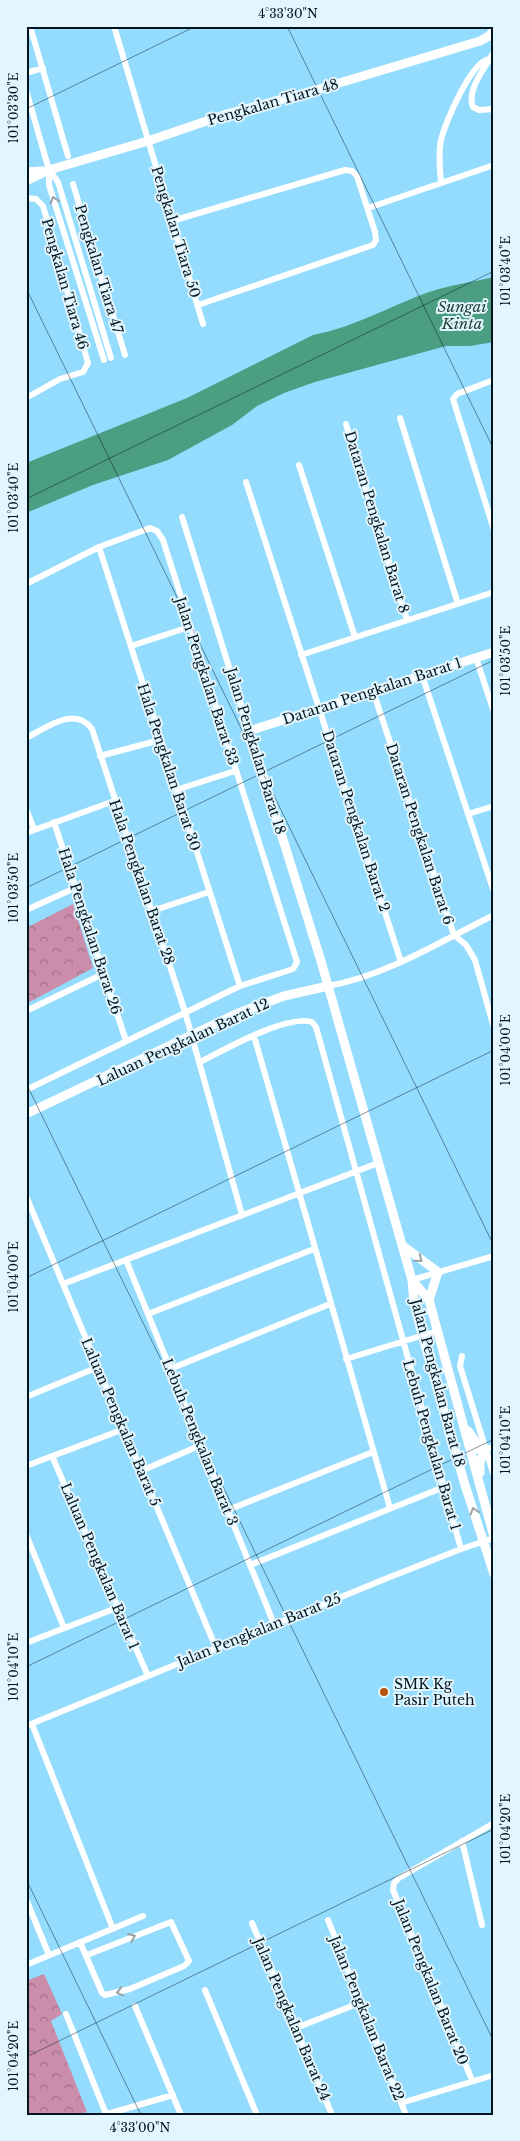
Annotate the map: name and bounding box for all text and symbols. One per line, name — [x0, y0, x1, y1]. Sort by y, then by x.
text: 4°33'30"N — [258, 6, 318, 21]
text: 101°03'30"E — [6, 72, 21, 144]
street label: Pengkalan Tiara 48 — [205, 75, 341, 129]
street label: Pengkalan Tiara 50 — [147, 164, 205, 300]
one-way arrow — [49, 196, 59, 204]
street label: Pengkalan Tiara 47 — [71, 202, 127, 337]
street label: Pengkalan Tiara 46 — [38, 216, 92, 352]
text: 101°03'40"E — [498, 236, 513, 306]
water label: Sungai Kinta — [437, 297, 487, 333]
street label: Dataran Pengkalan Barat 8 — [341, 429, 413, 615]
text: 101°03'40"E — [6, 463, 21, 533]
street label: Jalan Pengkalan Barat 33 — [171, 593, 243, 767]
text: 101°03'50"E — [498, 626, 513, 696]
street label: Dataran Pengkalan Barat 1 — [280, 654, 464, 728]
street label: Jalan Pengkalan Barat 18 — [221, 664, 290, 837]
street label: Hala Pengkalan Barat 30 — [133, 681, 205, 853]
street label: Dataran Pengkalan Barat 2 — [318, 728, 394, 914]
street label: Dataran Pengkalan Barat 6 — [382, 741, 458, 927]
street label: Hala Pengkalan Barat 28 — [105, 797, 179, 967]
street label: Hala Pengkalan Barat 26 — [55, 845, 125, 1017]
text: 101°03'50"E — [6, 853, 21, 923]
street label: Laluan Pengkalan Barat 12 — [94, 994, 272, 1090]
text: 101°04'00"E — [498, 1014, 513, 1086]
text: 101°04'00"E — [6, 1241, 21, 1313]
one-way arrow — [414, 1253, 423, 1262]
street label: Jalan Pengkalan Barat 18 — [406, 1295, 469, 1469]
street label: Laluan Pengkalan Barat 5 — [77, 1335, 165, 1509]
street label: Lebuh Pengkalan Barat 3 — [158, 1356, 242, 1528]
street label: Lebuh Pengkalan Barat 1 — [399, 1358, 465, 1532]
text: 101°04'10"E — [498, 1406, 513, 1474]
street label: Laluan Pengkalan Barat 1 — [57, 1480, 143, 1652]
one-way arrow — [469, 1507, 479, 1516]
street label: Jalan Pengkalan Barat 25 — [173, 1589, 344, 1672]
text: 101°04'10"E — [6, 1633, 21, 1701]
place label: SMK Kg Pasir Puteh — [394, 1675, 475, 1709]
marker: SMK Kg Pasir Puteh — [378, 1686, 390, 1698]
text: 101°04'20"E — [498, 1793, 513, 1864]
street label: Jalan Pengkalan Barat 20 — [389, 1895, 473, 2068]
street label: Jalan Pengkalan Barat 22 — [325, 1931, 408, 2103]
one-way arrow — [127, 1932, 135, 1942]
street label: Jalan Pengkalan Barat 24 — [249, 1933, 335, 2103]
one-way arrow — [116, 1986, 125, 1997]
text: 101°04'20"E — [6, 2020, 21, 2091]
text: 4°33'00"N — [110, 2120, 171, 2135]

